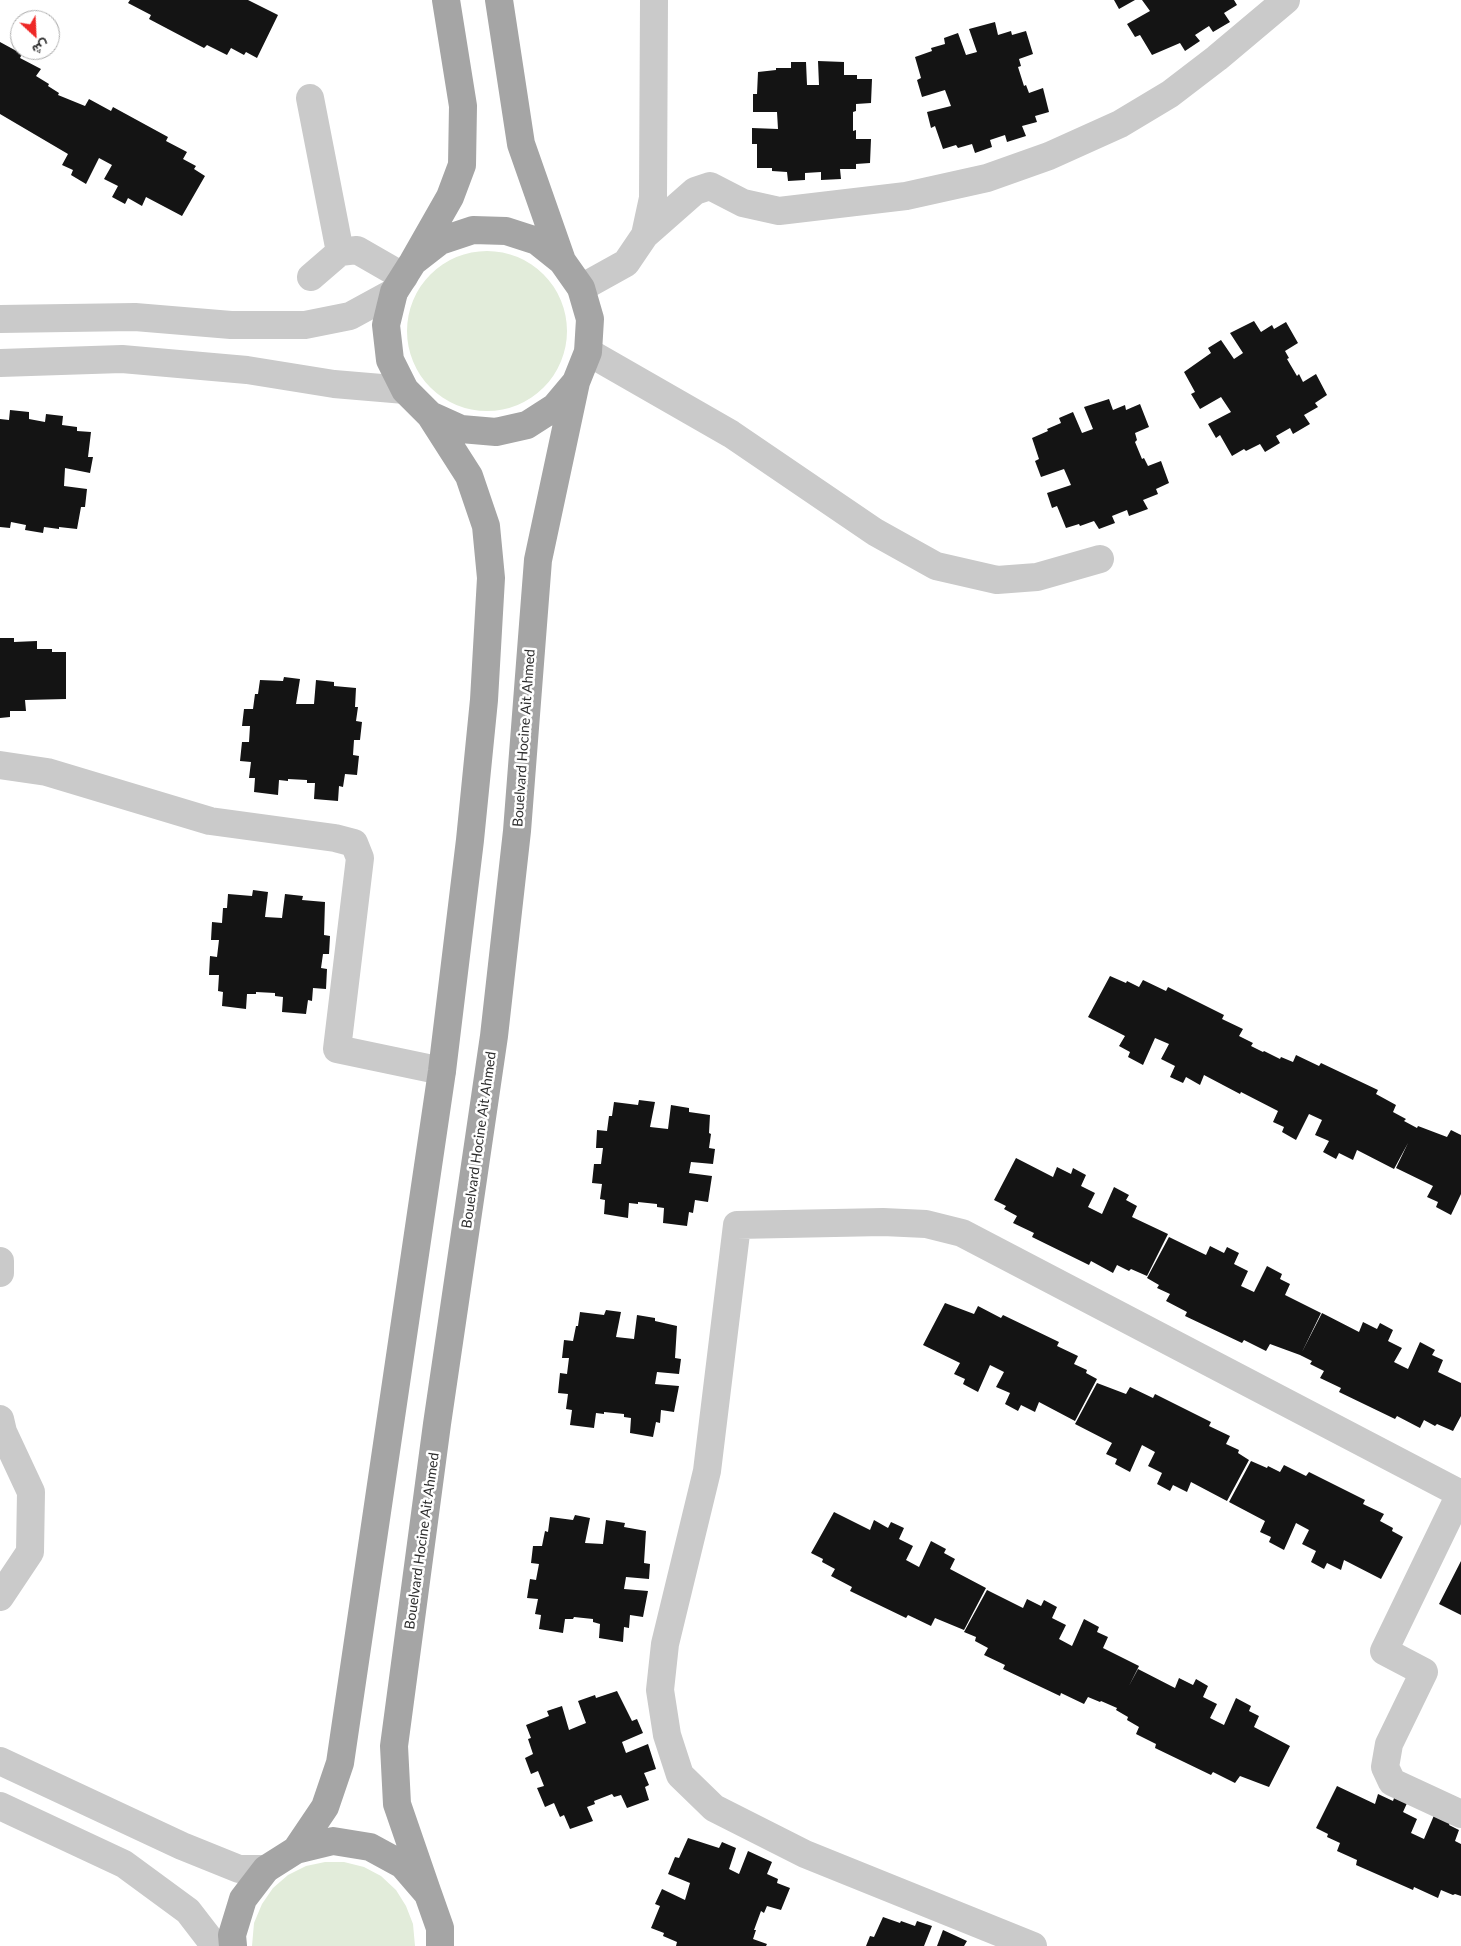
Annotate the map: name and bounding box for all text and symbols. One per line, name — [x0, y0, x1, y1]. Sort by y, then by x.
north arrow — [10, 10, 60, 60]
text: ش — [30, 37, 52, 59]
street label: Bouelvard Hocine Ait Ahmed — [509, 648, 539, 828]
street label: Bouelvard Hocine Ait Ahmed — [458, 1051, 500, 1229]
street label: Bouelvard Hocine Ait Ahmed — [401, 1452, 443, 1630]

